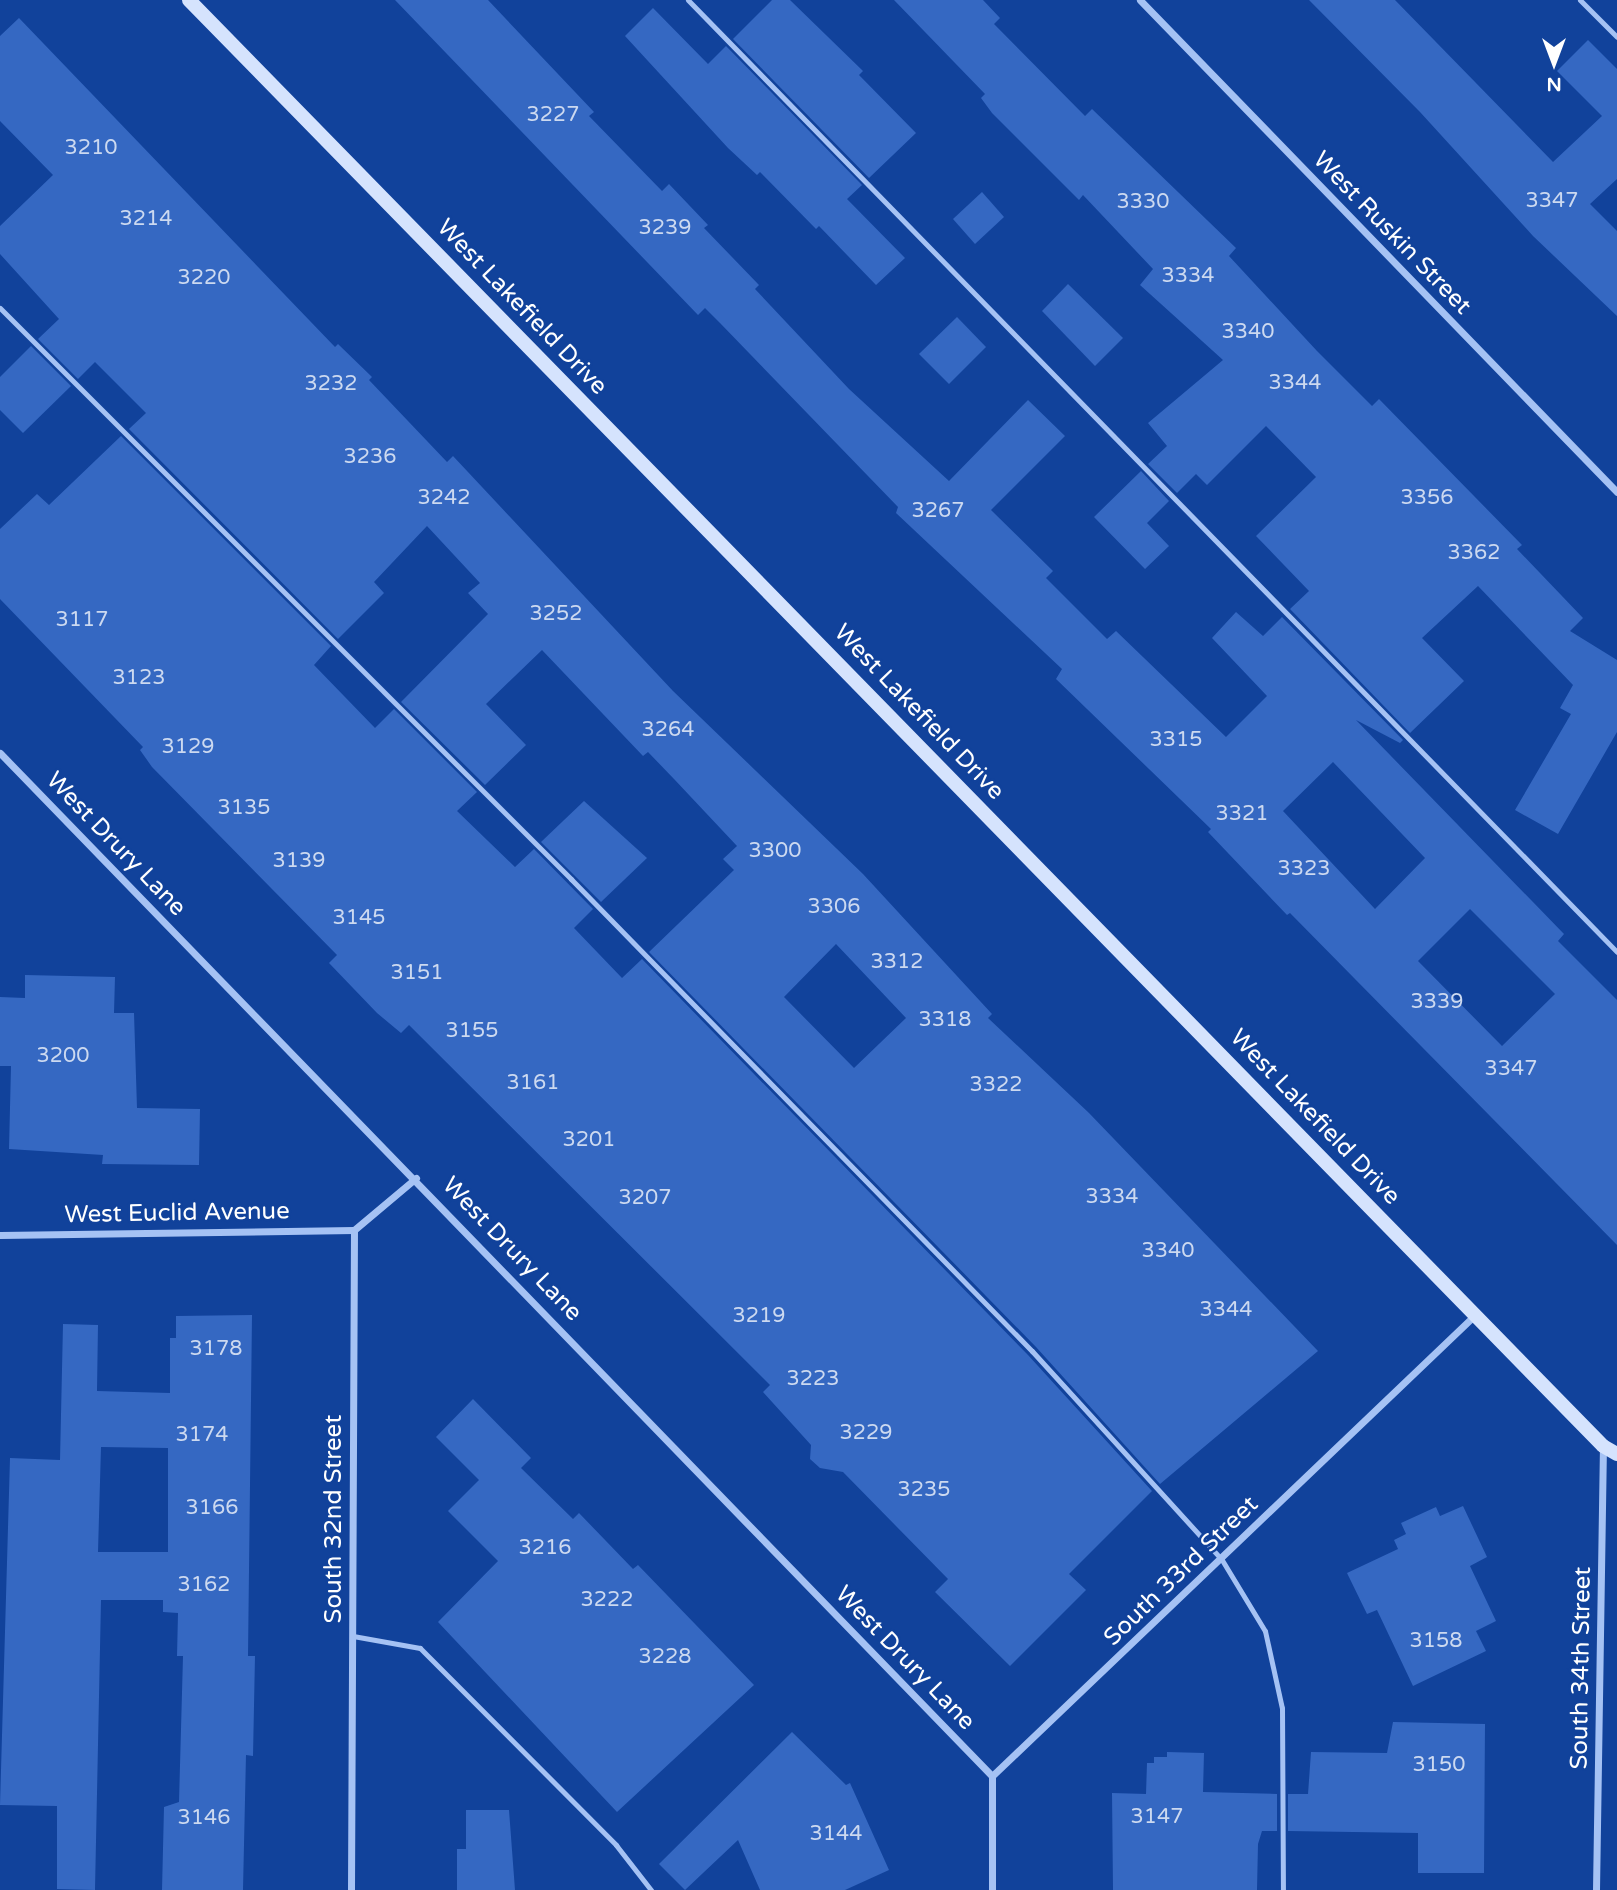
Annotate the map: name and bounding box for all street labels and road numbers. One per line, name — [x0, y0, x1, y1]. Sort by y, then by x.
street label: West Ruskin Street — [1307, 146, 1477, 320]
street label: West Lakefield Drive — [431, 213, 613, 401]
street label: West Lakefield Drive — [828, 618, 1010, 806]
street label: West Drury Lane — [40, 766, 192, 922]
street label: West Lakefield Drive — [1224, 1023, 1406, 1211]
street label: West Drury Lane — [436, 1171, 588, 1327]
street label: West Euclid Avenue — [64, 1197, 290, 1229]
street label: South 32nd Street — [320, 1415, 348, 1623]
street label: South 33rd Street — [1098, 1490, 1264, 1652]
street label: South 34th Street — [1565, 1566, 1597, 1770]
street label: West Drury Lane — [829, 1580, 981, 1736]

